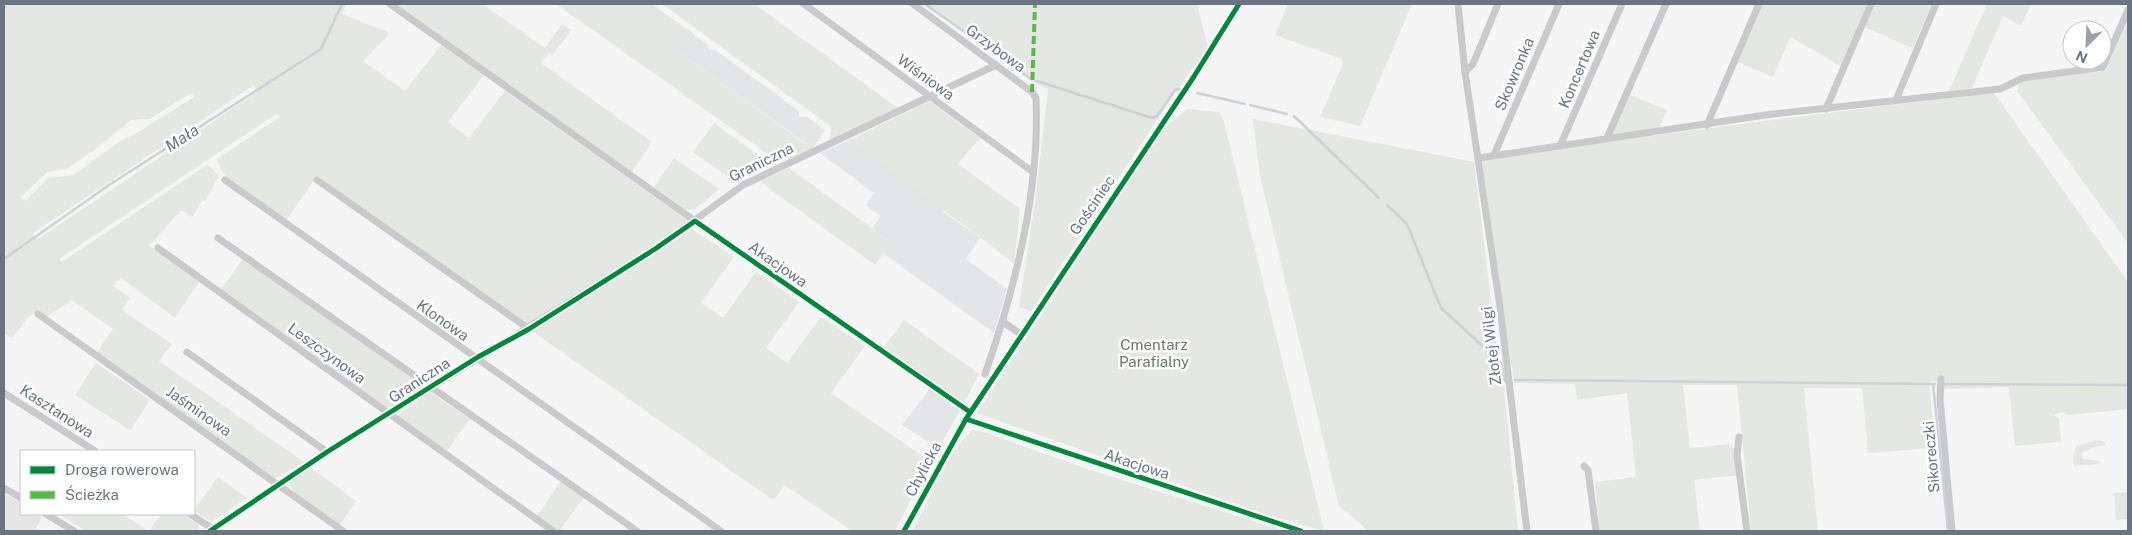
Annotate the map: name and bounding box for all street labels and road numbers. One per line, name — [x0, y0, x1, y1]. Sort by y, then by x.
street label: Grzybowa — [963, 21, 1029, 75]
street label: Koncertowa — [1555, 27, 1603, 111]
street label: Skowronka — [1491, 35, 1537, 113]
street label: Wiśniowa — [894, 51, 958, 103]
street label: Graniczna — [726, 139, 796, 185]
street label: Gościniec — [1066, 172, 1118, 238]
street label: Akacjowa — [745, 238, 811, 290]
street label: Klonowa — [414, 296, 472, 344]
street label: Złotej Wilgi — [1478, 305, 1504, 387]
street label: Leszczynowa — [285, 319, 369, 387]
street label: Graniczna — [385, 354, 453, 406]
street label: Kasztanowa — [17, 381, 97, 441]
street label: Jaśminowa — [163, 382, 235, 440]
street label: Sikoreczki — [1919, 420, 1943, 494]
street label: Chylicka — [902, 439, 944, 499]
street label: Akacjowa — [1102, 445, 1172, 483]

